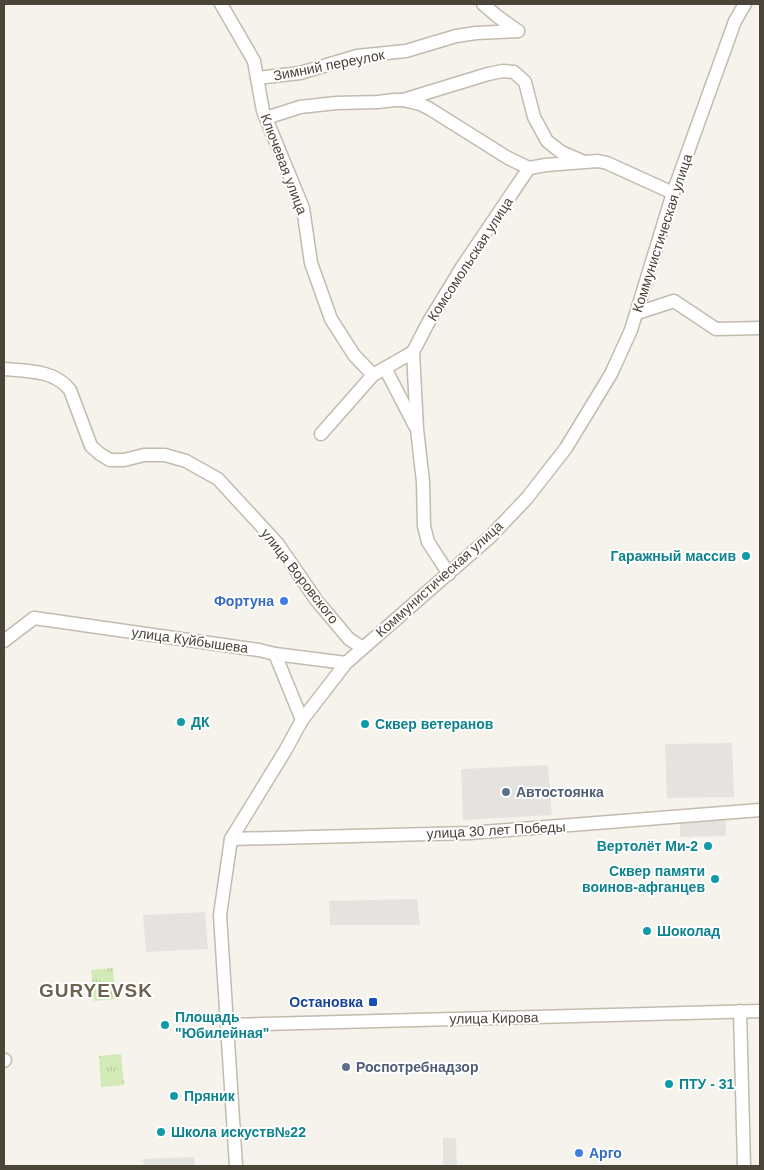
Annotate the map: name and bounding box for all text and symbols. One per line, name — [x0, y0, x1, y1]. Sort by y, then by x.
street label: Зимний переулок — [272, 46, 387, 84]
street label: Ключевая улица — [257, 111, 311, 217]
street label: Коммунистическая улица — [629, 152, 695, 314]
street label: Комсомольская улица — [424, 194, 516, 324]
street label: Коммунистическая улица — [372, 518, 506, 640]
street label: улица Воровского — [258, 525, 342, 627]
place label: Гаражный массив — [611, 548, 736, 564]
marker: Гаражный массив — [740, 550, 752, 562]
place label: Фортуна — [214, 593, 274, 609]
marker: Фортуна — [278, 595, 290, 607]
street label: улица Куйбышева — [131, 624, 250, 656]
place label: ДК — [191, 714, 210, 730]
marker: ДК — [175, 716, 187, 728]
place label: Сквер ветеранов — [375, 716, 494, 732]
marker: Сквер ветеранов — [359, 718, 371, 730]
place label: Автостоянка — [516, 784, 604, 800]
marker: Автостоянка — [500, 786, 512, 798]
street label: улица 30 лет Победы — [426, 818, 566, 842]
place label: Вертолёт Ми-2 — [597, 838, 698, 854]
marker: Вертолёт Ми-2 — [702, 840, 714, 852]
place label: Сквер памяти воинов-афганцев — [582, 863, 705, 895]
marker: Сквер памяти воинов-афганцев — [709, 873, 721, 885]
place label: Шоколад — [657, 923, 720, 939]
marker: Шоколад — [641, 925, 653, 937]
district label: GURYEVSK — [39, 980, 153, 1001]
place label: Остановка — [289, 994, 363, 1010]
marker: Остановка — [367, 996, 379, 1008]
place label: Площадь "Юбилейная" — [175, 1009, 269, 1041]
street label: улица Кирова — [449, 1009, 539, 1027]
marker: Площадь "Юбилейная" — [159, 1019, 171, 1031]
place label: Роспотребнадзор — [356, 1059, 478, 1075]
marker: Роспотребнадзор — [340, 1061, 352, 1073]
place label: ПТУ - 31 — [679, 1076, 735, 1092]
marker: ПТУ - 31 — [663, 1078, 675, 1090]
place label: Пряник — [184, 1088, 236, 1104]
marker: Пряник — [168, 1090, 180, 1102]
place label: Школа искуств№22 — [171, 1124, 306, 1140]
marker: Школа искуств№22 — [155, 1126, 167, 1138]
place label: Арго — [589, 1145, 622, 1161]
marker: Арго — [573, 1147, 585, 1159]

